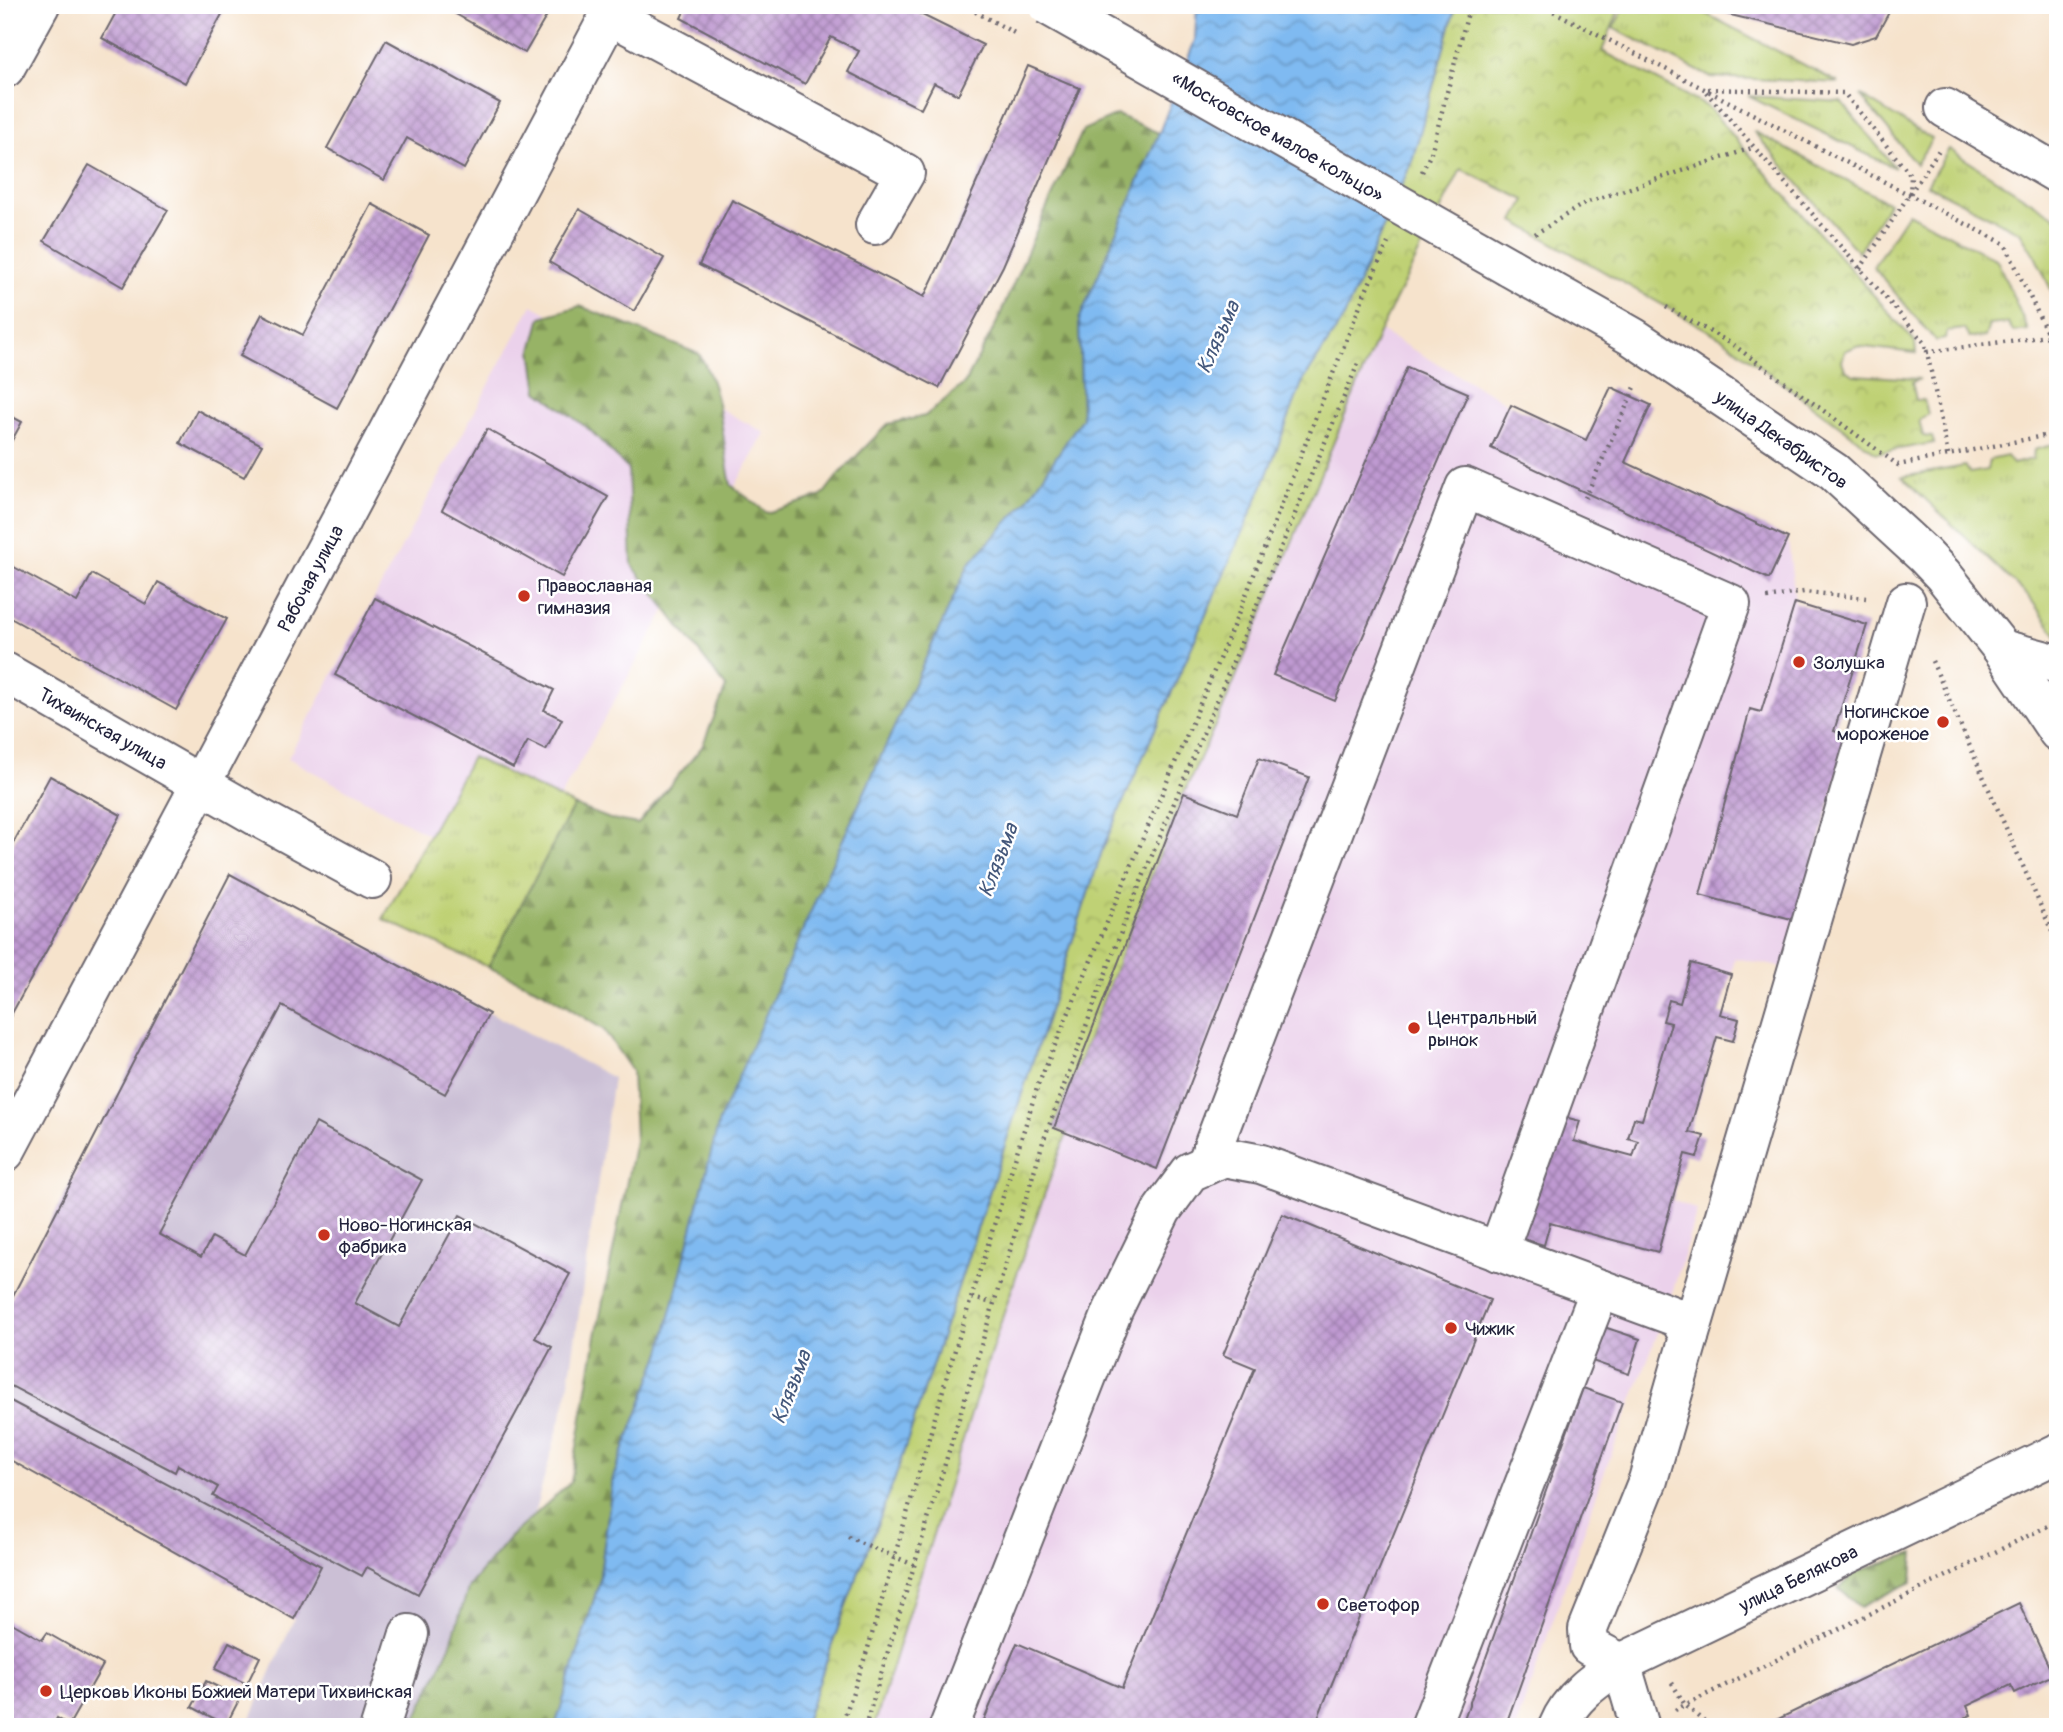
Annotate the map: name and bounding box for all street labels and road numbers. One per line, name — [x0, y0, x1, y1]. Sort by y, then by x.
street label: «Московское малое кольцо» — [1167, 66, 1388, 208]
street label: улица Декабристов — [1709, 384, 1853, 495]
street label: Рабочая улица — [273, 521, 349, 636]
street label: Тихвинская улица — [34, 682, 171, 775]
street label: улица Белякова — [1734, 1540, 1862, 1618]

